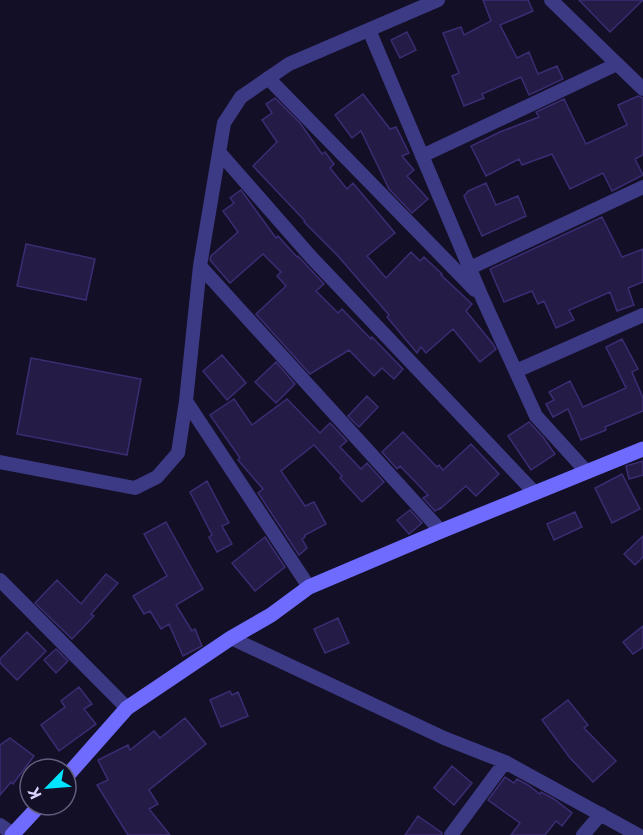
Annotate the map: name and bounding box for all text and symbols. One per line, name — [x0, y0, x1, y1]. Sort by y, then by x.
north arrow — [18, 757, 78, 817]
text: K — [24, 784, 46, 802]

